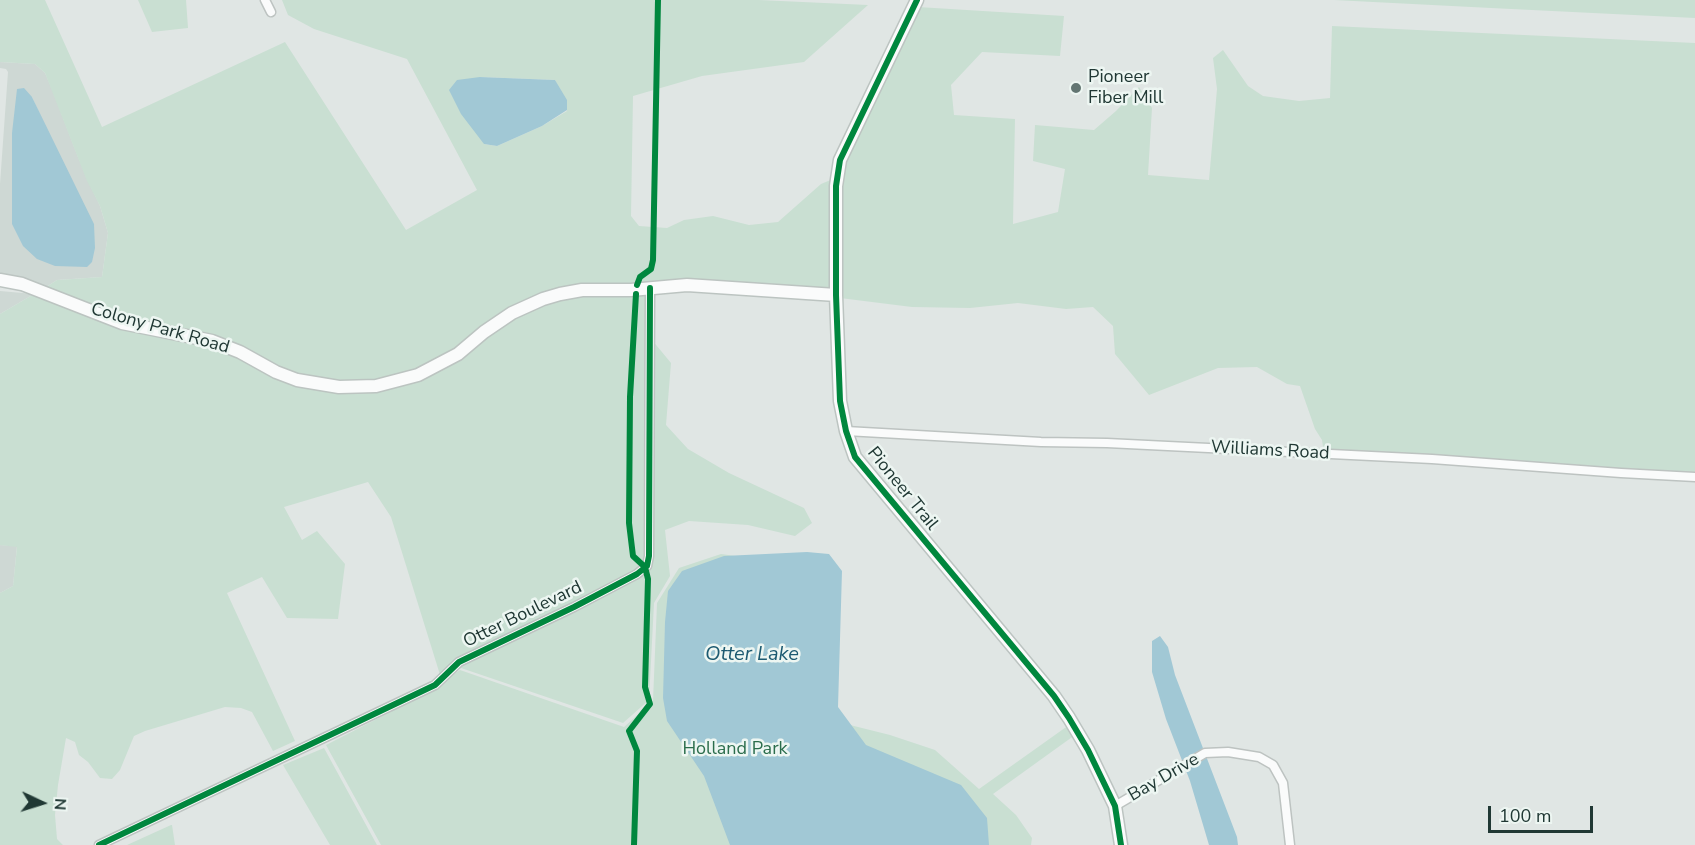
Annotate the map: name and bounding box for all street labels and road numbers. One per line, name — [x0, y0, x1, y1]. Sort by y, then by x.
street label: Colony Park Road — [88, 299, 232, 359]
street label: Williams Road — [1210, 437, 1330, 465]
street label: Pioneer Trail — [862, 443, 942, 535]
street label: Otter Boulevard — [460, 577, 586, 653]
street label: Bay Drive — [1125, 749, 1203, 807]

